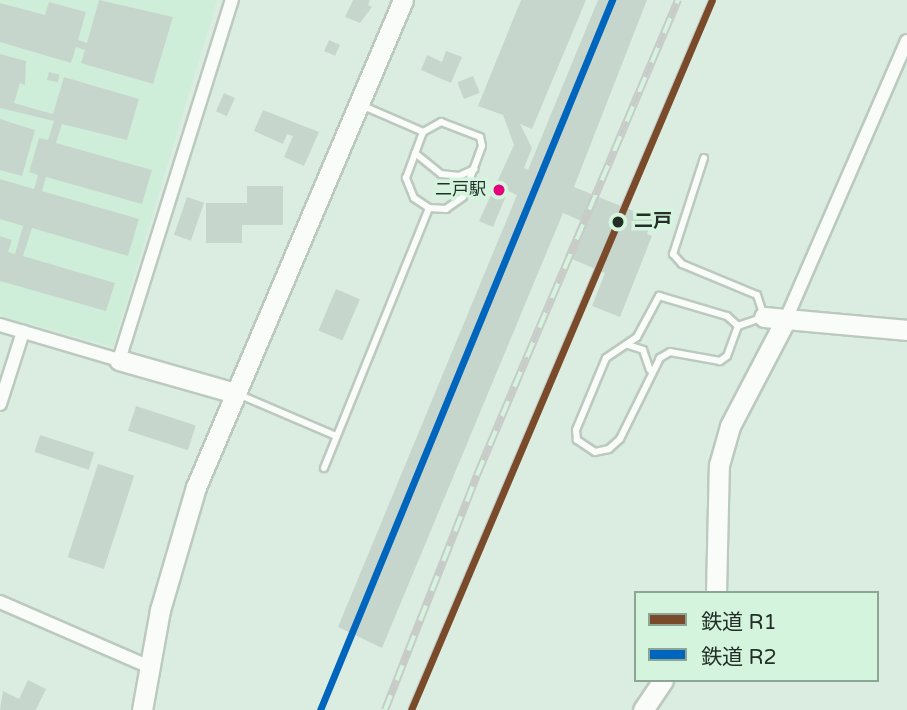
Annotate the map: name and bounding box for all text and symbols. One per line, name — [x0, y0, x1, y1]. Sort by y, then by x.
place label: 二戸駅 — [435, 180, 486, 200]
marker: 二戸駅 — [492, 183, 506, 197]
place label: 二戸 — [634, 211, 672, 233]
marker: 二戸 — [608, 212, 628, 232]
legend — [634, 591, 879, 682]
text: 鉄道 R1 — [701, 610, 777, 635]
text: 鉄道 R2 — [701, 645, 777, 670]

